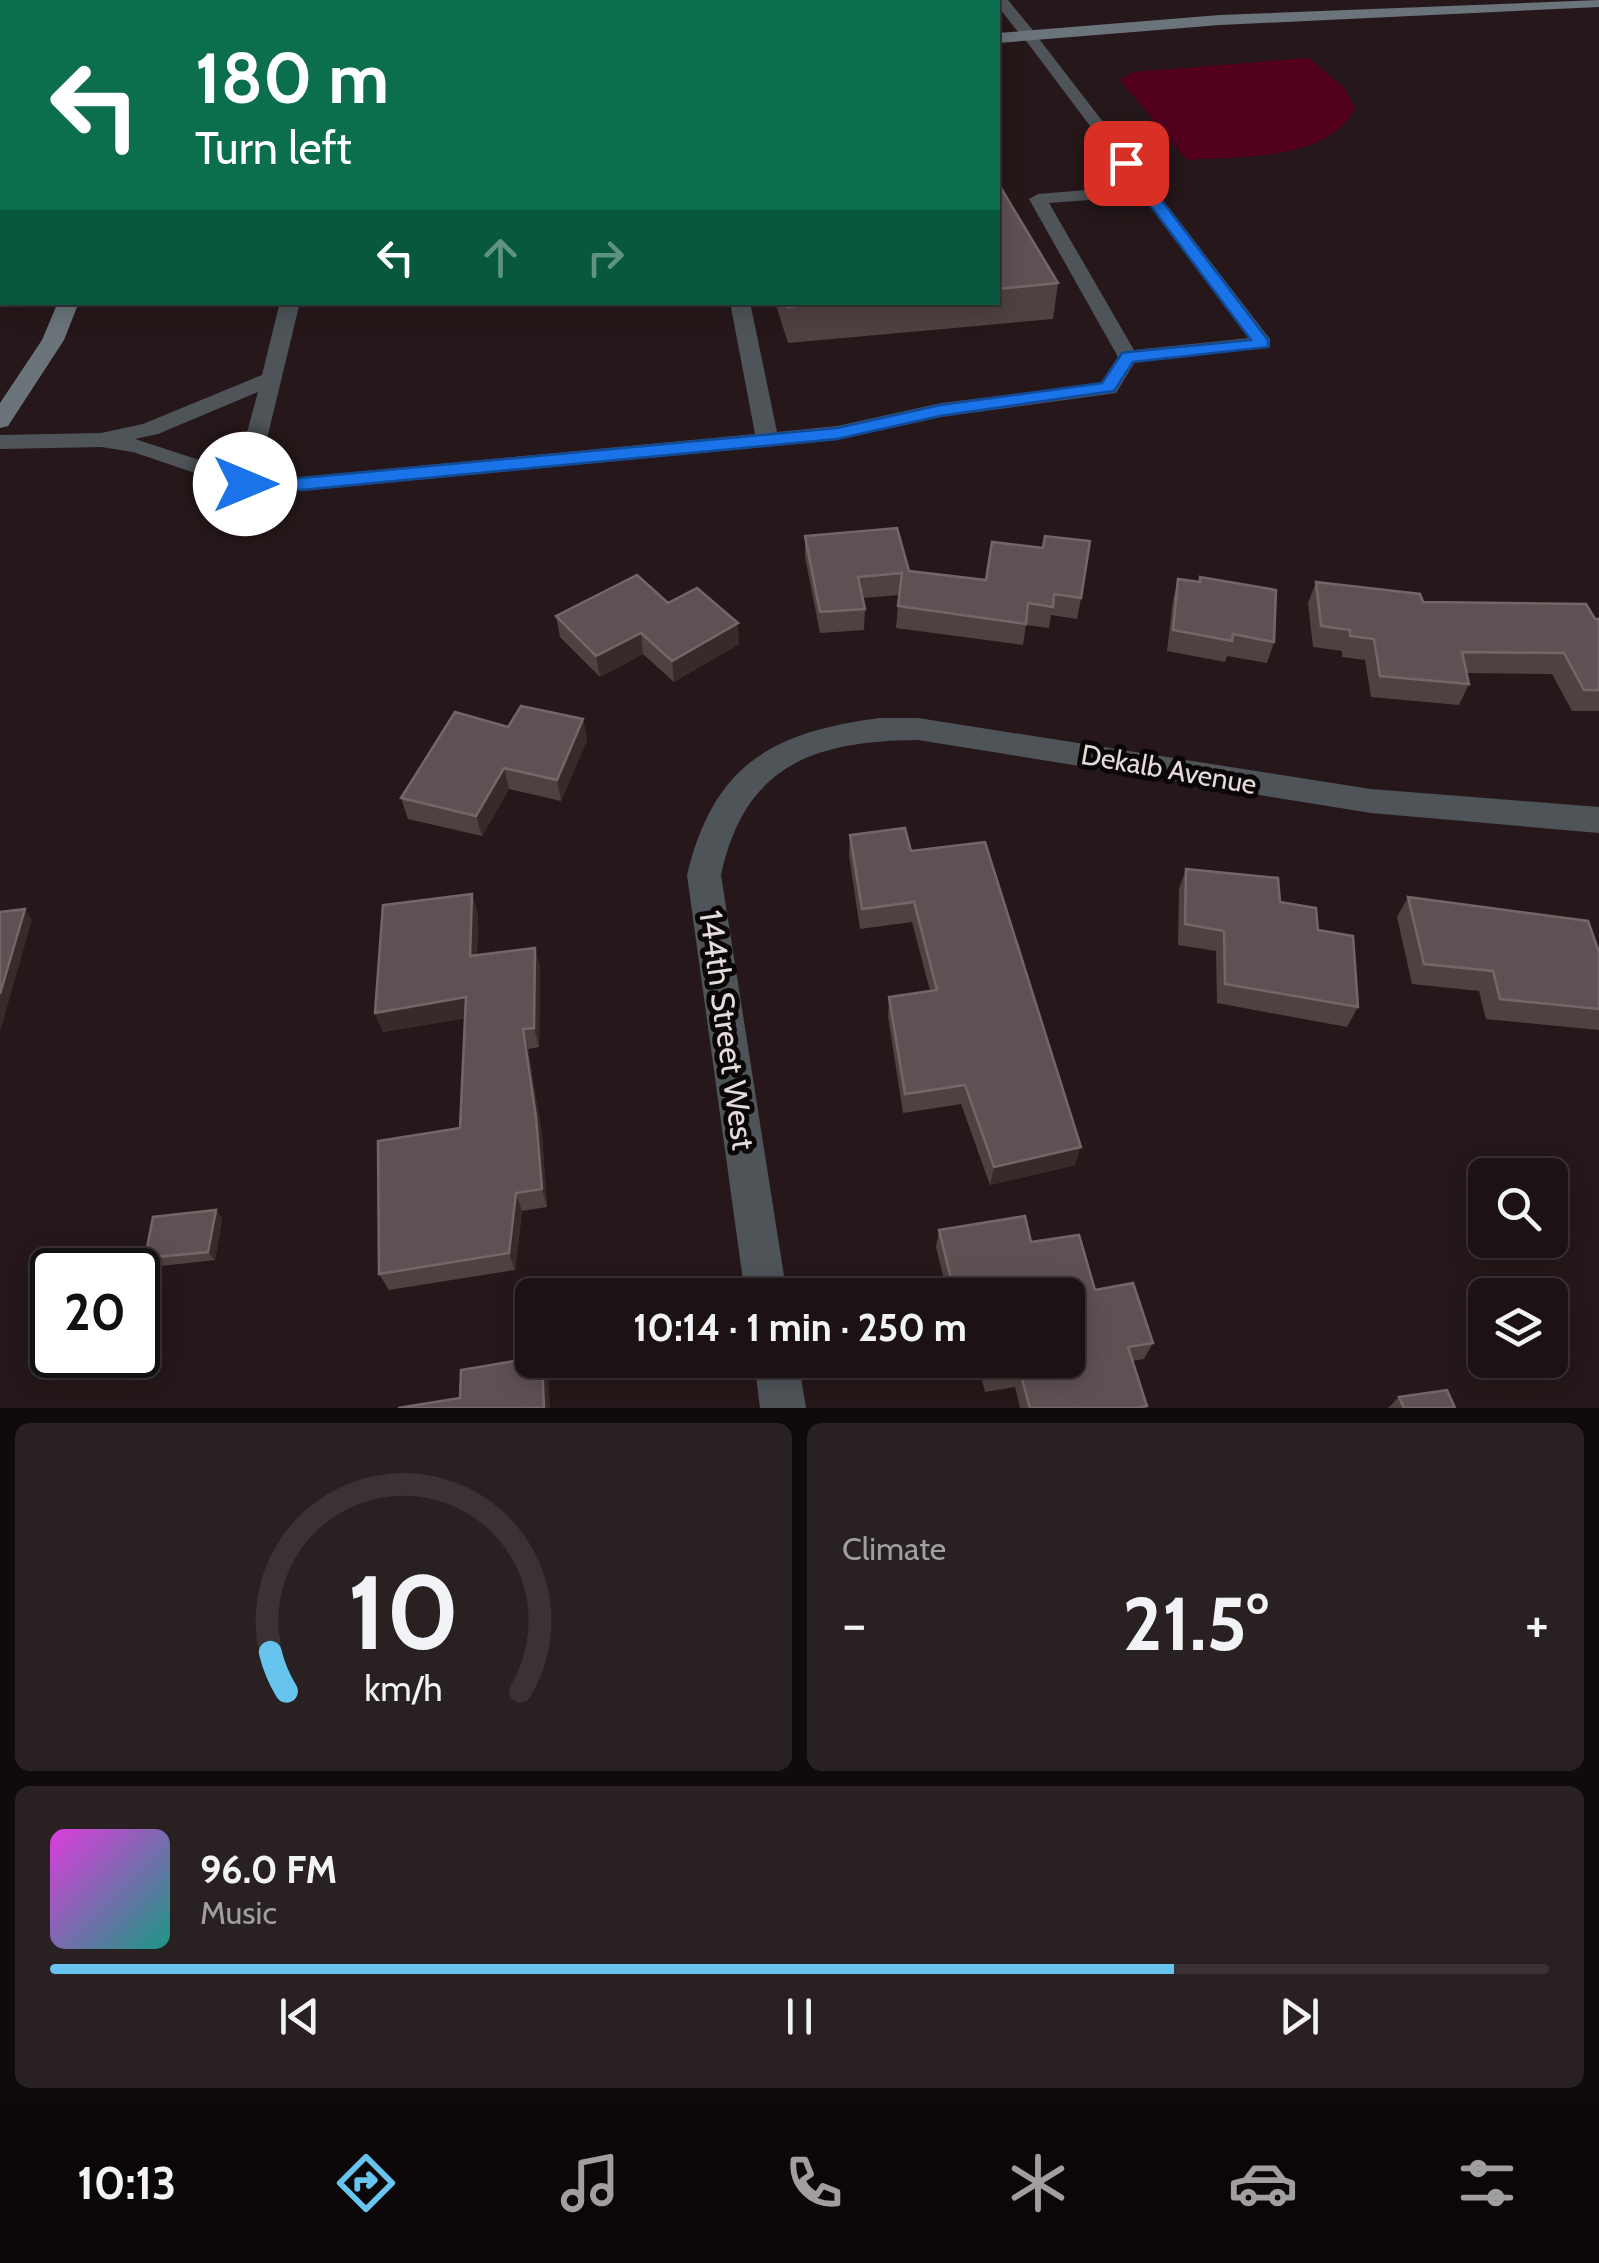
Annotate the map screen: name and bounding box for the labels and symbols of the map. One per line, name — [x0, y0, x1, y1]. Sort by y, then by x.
pin — [1084, 121, 1169, 206]
position arrow — [193, 432, 297, 536]
street label: Dekalb Avenue — [1079, 737, 1259, 801]
street label: 144th Street West — [691, 908, 764, 1152]
speed limit sign: 20 — [30, 1248, 160, 1378]

